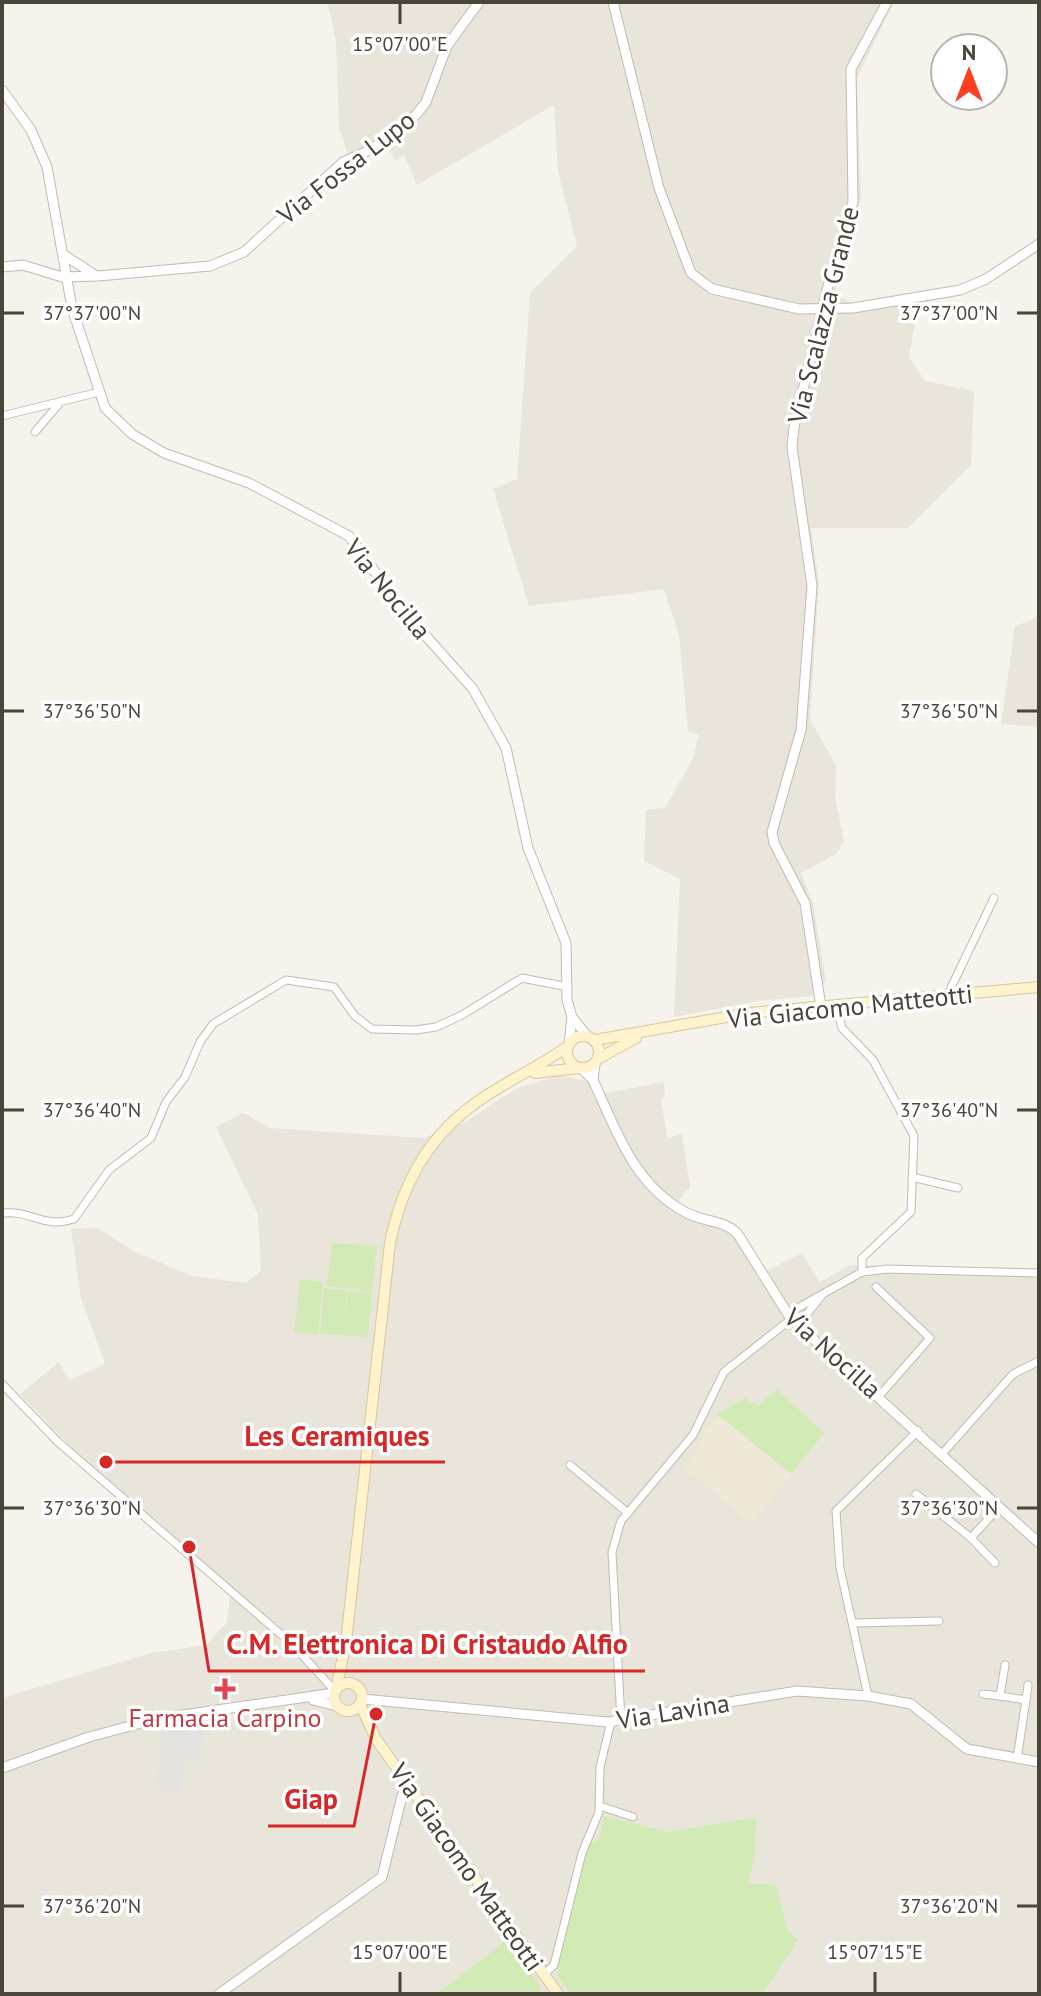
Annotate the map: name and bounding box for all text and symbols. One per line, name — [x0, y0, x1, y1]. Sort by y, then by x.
text: 15°07'00"E — [352, 31, 448, 57]
north arrow — [929, 32, 1009, 112]
text: N — [962, 38, 976, 66]
street label: Via Fossa Lupo — [270, 103, 421, 232]
street label: Via Scalazza Grande — [780, 203, 866, 428]
text: 37°37'00"N — [43, 300, 141, 326]
text: 37°37'00"N — [900, 300, 998, 326]
street label: Via Nocilla — [337, 531, 439, 646]
text: 37°36'50"N — [43, 698, 141, 724]
text: 37°36'50"N — [900, 698, 998, 724]
street label: Via Giacomo Matteotti — [725, 977, 974, 1035]
text: 37°36'40"N — [43, 1097, 141, 1123]
text: 37°36'40"N — [900, 1097, 998, 1123]
street label: Via Nocilla — [777, 1300, 889, 1405]
callout: Les Ceramiques — [228, 1410, 445, 1462]
text: Les Ceramiques — [245, 1417, 430, 1454]
text: 37°36'30"N — [43, 1495, 141, 1521]
text: 37°36'30"N — [900, 1495, 998, 1521]
callout: C.M. Elettronica Di Cristaudo Alfio — [209, 1619, 645, 1671]
text: C.M. Elettronica Di Cristaudo Alfio — [226, 1625, 628, 1662]
marker: Farmacia Carpino — [216, 1680, 234, 1698]
street label: Via Lavina — [613, 1686, 732, 1736]
place label: Farmacia Carpino — [128, 1701, 322, 1734]
street label: Via Giacomo Matteotti — [382, 1756, 551, 1977]
callout: Giap — [268, 1774, 354, 1826]
text: Giap — [284, 1780, 338, 1817]
text: 37°36'20"N — [43, 1893, 141, 1919]
text: 37°36'20"N — [900, 1893, 998, 1919]
text: 15°07'00"E — [352, 1939, 448, 1965]
text: 15°07'15"E — [827, 1939, 923, 1965]

